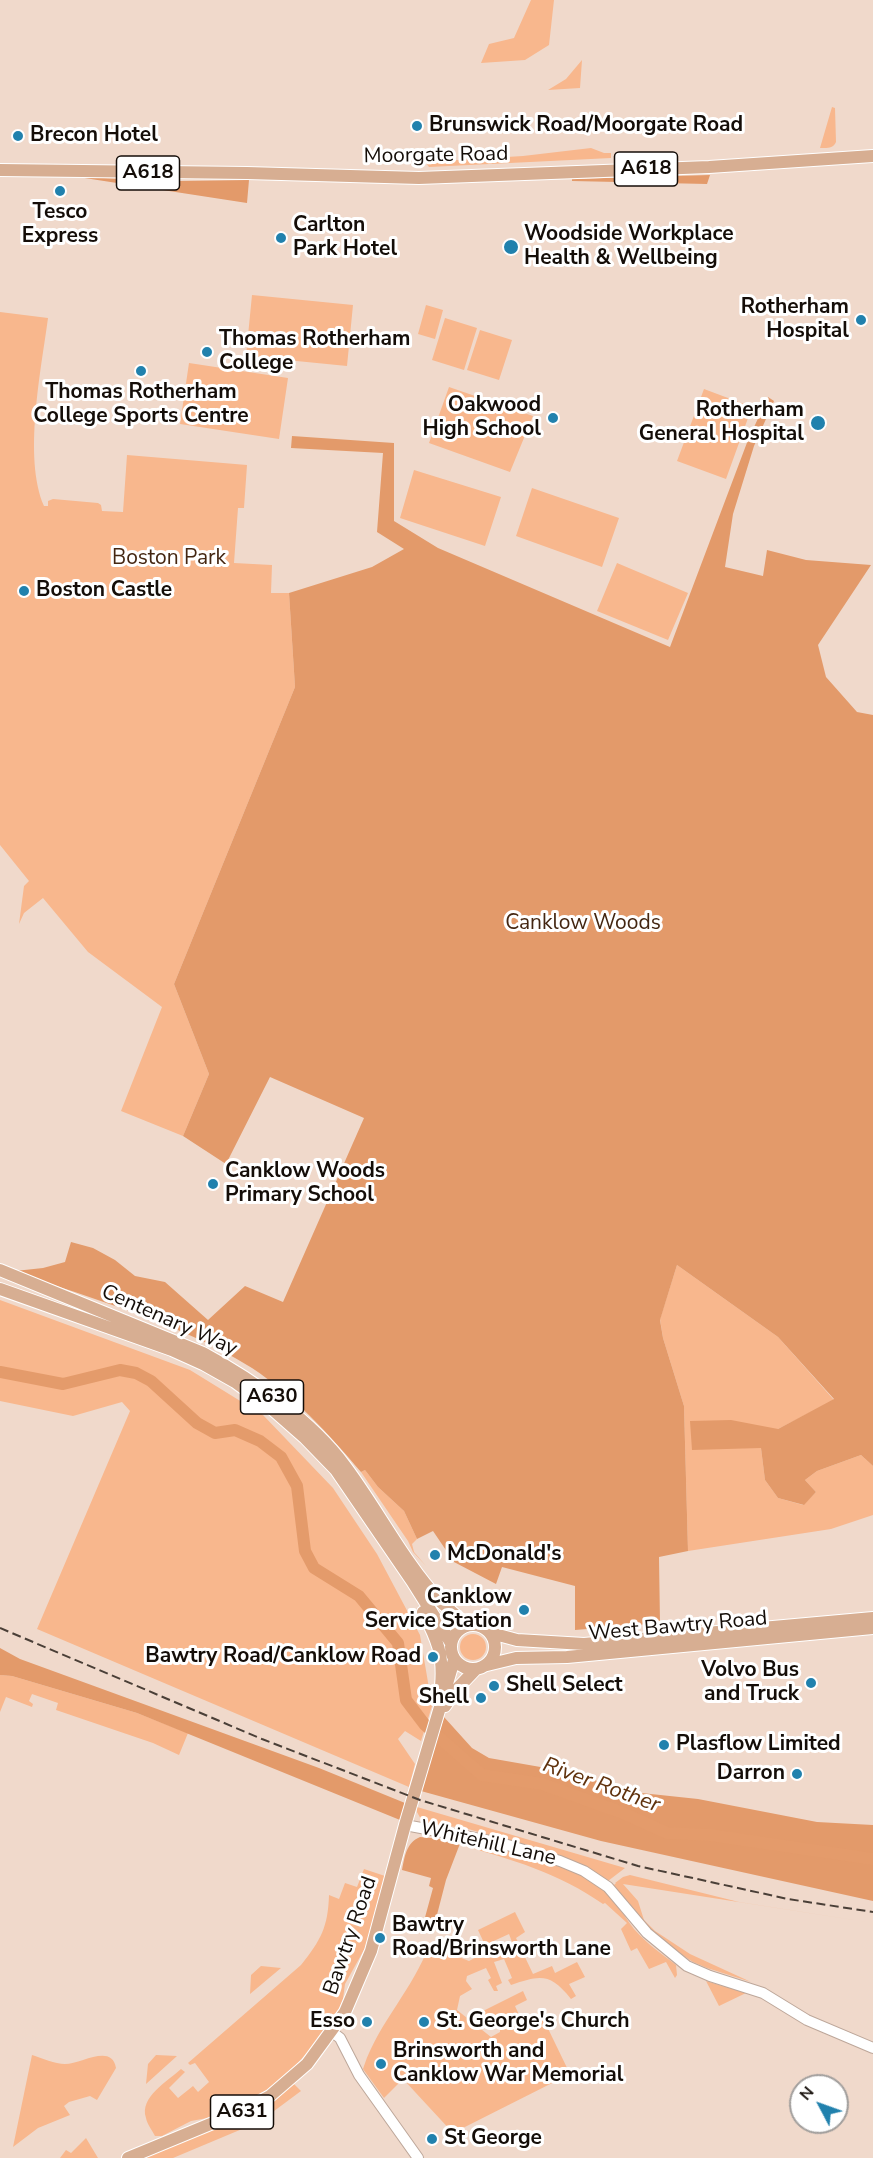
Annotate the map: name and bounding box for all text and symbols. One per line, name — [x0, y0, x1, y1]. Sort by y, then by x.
place label: Brunswick Road/Moorgate Road — [429, 113, 743, 139]
marker: Brunswick Road/Moorgate Road — [410, 119, 424, 133]
place label: Brecon Hotel — [30, 123, 158, 149]
marker: Brecon Hotel — [11, 129, 25, 143]
street label: Moorgate Road — [363, 142, 509, 170]
road number: A618 — [614, 152, 678, 186]
road number: A618 — [116, 156, 180, 190]
marker: Tesco Express — [53, 184, 67, 198]
place label: Tesco Express — [22, 200, 98, 250]
place label: Carlton Park Hotel — [293, 213, 397, 263]
place label: Woodside Workplace Health & Wellbeing — [524, 222, 734, 272]
marker: Carlton Park Hotel — [274, 231, 288, 245]
marker: Woodside Workplace Health & Wellbeing — [502, 238, 520, 256]
place label: Rotherham Hospital — [741, 295, 849, 345]
marker: Rotherham Hospital — [854, 313, 868, 327]
place label: Thomas Rotherham College — [219, 327, 411, 377]
marker: Thomas Rotherham College — [200, 345, 214, 359]
marker: Thomas Rotherham College Sports Centre — [134, 364, 148, 378]
place label: Thomas Rotherham College Sports Centre — [33, 380, 249, 430]
place label: Oakwood High School — [422, 393, 541, 443]
place label: Rotherham General Hospital — [639, 398, 804, 448]
marker: Oakwood High School — [546, 411, 560, 425]
marker: Rotherham General Hospital — [809, 414, 827, 432]
park label: Boston Park — [112, 546, 226, 572]
place label: Boston Castle — [36, 578, 172, 604]
marker: Boston Castle — [17, 584, 31, 598]
park label: Canklow Woods — [505, 911, 661, 937]
place label: Canklow Woods Primary School — [225, 1159, 385, 1209]
marker: Canklow Woods Primary School — [206, 1177, 220, 1191]
street label: Centenary Way — [97, 1280, 241, 1362]
road number: A630 — [240, 1380, 304, 1414]
place label: McDonald's — [447, 1542, 562, 1568]
marker: McDonald's — [428, 1548, 442, 1562]
place label: Canklow Service Station — [365, 1585, 512, 1635]
marker: Canklow Service Station — [517, 1603, 531, 1617]
street label: West Bawtry Road — [588, 1607, 768, 1647]
place label: Bawtry Road/Canklow Road — [145, 1644, 421, 1670]
marker: Bawtry Road/Canklow Road — [426, 1650, 440, 1664]
place label: Volvo Bus and Truck — [701, 1658, 799, 1708]
place label: Shell Select — [506, 1673, 623, 1699]
marker: Volvo Bus and Truck — [804, 1676, 818, 1690]
marker: Shell Select — [487, 1679, 501, 1693]
place label: Shell — [419, 1685, 469, 1711]
marker: Shell — [474, 1691, 488, 1705]
place label: Plasflow Limited — [676, 1732, 841, 1758]
marker: Plasflow Limited — [657, 1738, 671, 1752]
water label: River Rother — [539, 1753, 663, 1819]
place label: Darron — [717, 1761, 785, 1787]
marker: Darron — [790, 1767, 804, 1781]
street label: Whitehill Lane — [418, 1816, 558, 1872]
street label: Bawtry Road — [319, 1873, 383, 1999]
place label: Bawtry Road/Brinsworth Lane — [392, 1913, 611, 1963]
marker: Bawtry Road/Brinsworth Lane — [373, 1931, 387, 1945]
place label: Esso — [310, 2009, 355, 2035]
place label: St. George's Church — [436, 2009, 629, 2035]
marker: Esso — [360, 2015, 374, 2029]
marker: St. George's Church — [417, 2015, 431, 2029]
place label: Brinsworth and Canklow War Memorial — [393, 2039, 623, 2089]
marker: Brinsworth and Canklow War Memorial — [374, 2057, 388, 2071]
north arrow — [789, 2074, 849, 2134]
text: N — [795, 2082, 819, 2105]
road number: A631 — [210, 2095, 274, 2129]
place label: St George — [444, 2126, 542, 2152]
marker: St George — [425, 2132, 439, 2146]

